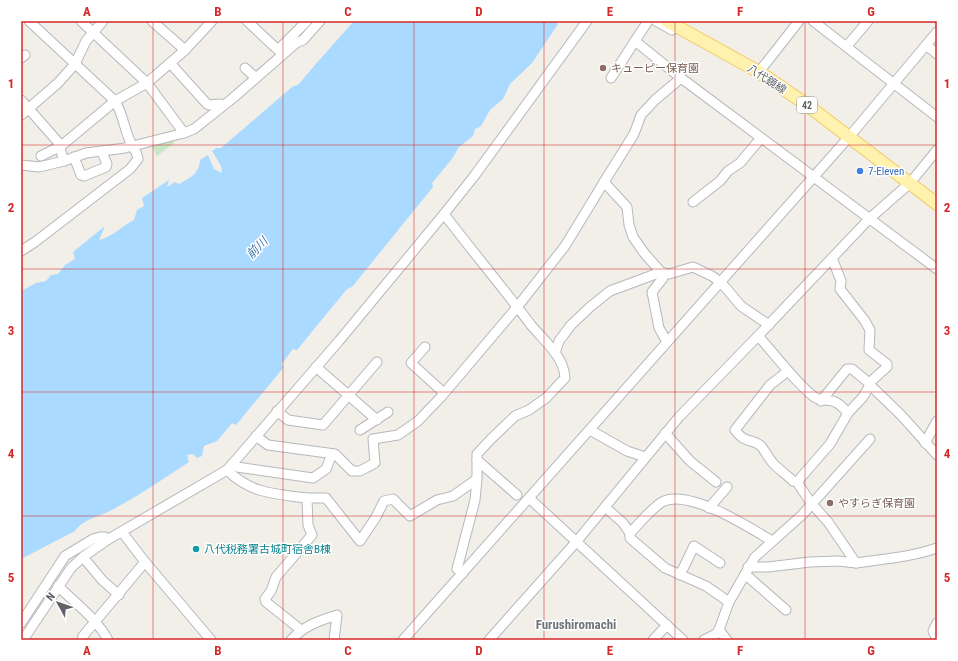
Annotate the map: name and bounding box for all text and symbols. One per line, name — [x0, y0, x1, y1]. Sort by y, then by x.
text: A — [83, 4, 91, 19]
text: B — [214, 4, 222, 19]
text: C — [344, 4, 352, 19]
text: D — [475, 4, 483, 19]
text: E — [607, 4, 614, 19]
text: F — [737, 4, 743, 19]
text: G — [867, 4, 875, 19]
place label: キューピー保育園 — [611, 62, 699, 75]
street label: 八代鏡線 — [745, 62, 789, 97]
marker: キューピー保育園 — [598, 63, 608, 73]
text: 1 — [8, 76, 14, 91]
text: 1 — [944, 76, 950, 91]
road number: 42 — [797, 97, 817, 113]
place label: 7-Eleven — [868, 165, 904, 178]
marker: 7-Eleven — [855, 166, 865, 176]
text: 2 — [8, 200, 15, 215]
text: 2 — [944, 200, 951, 215]
water label: 前川 — [244, 233, 272, 262]
text: 3 — [8, 323, 14, 338]
text: 3 — [944, 323, 950, 338]
text: 4 — [8, 446, 15, 461]
text: 4 — [944, 446, 951, 461]
place label: やすらぎ保育園 — [838, 497, 915, 510]
marker: やすらぎ保育園 — [825, 498, 835, 508]
place label: 八代税務署古城町宿舎B棟 — [204, 543, 331, 556]
marker: 八代税務署古城町宿舎B棟 — [191, 544, 201, 554]
text: 5 — [8, 570, 15, 585]
text: 5 — [944, 570, 951, 585]
north arrow — [38, 583, 78, 623]
text: N — [44, 590, 58, 604]
district label: Furushiromachi — [536, 617, 616, 632]
text: A — [83, 643, 91, 658]
text: B — [214, 643, 222, 658]
text: C — [344, 643, 352, 658]
text: D — [475, 643, 483, 658]
text: E — [607, 643, 614, 658]
text: F — [737, 643, 743, 658]
text: G — [867, 643, 875, 658]

